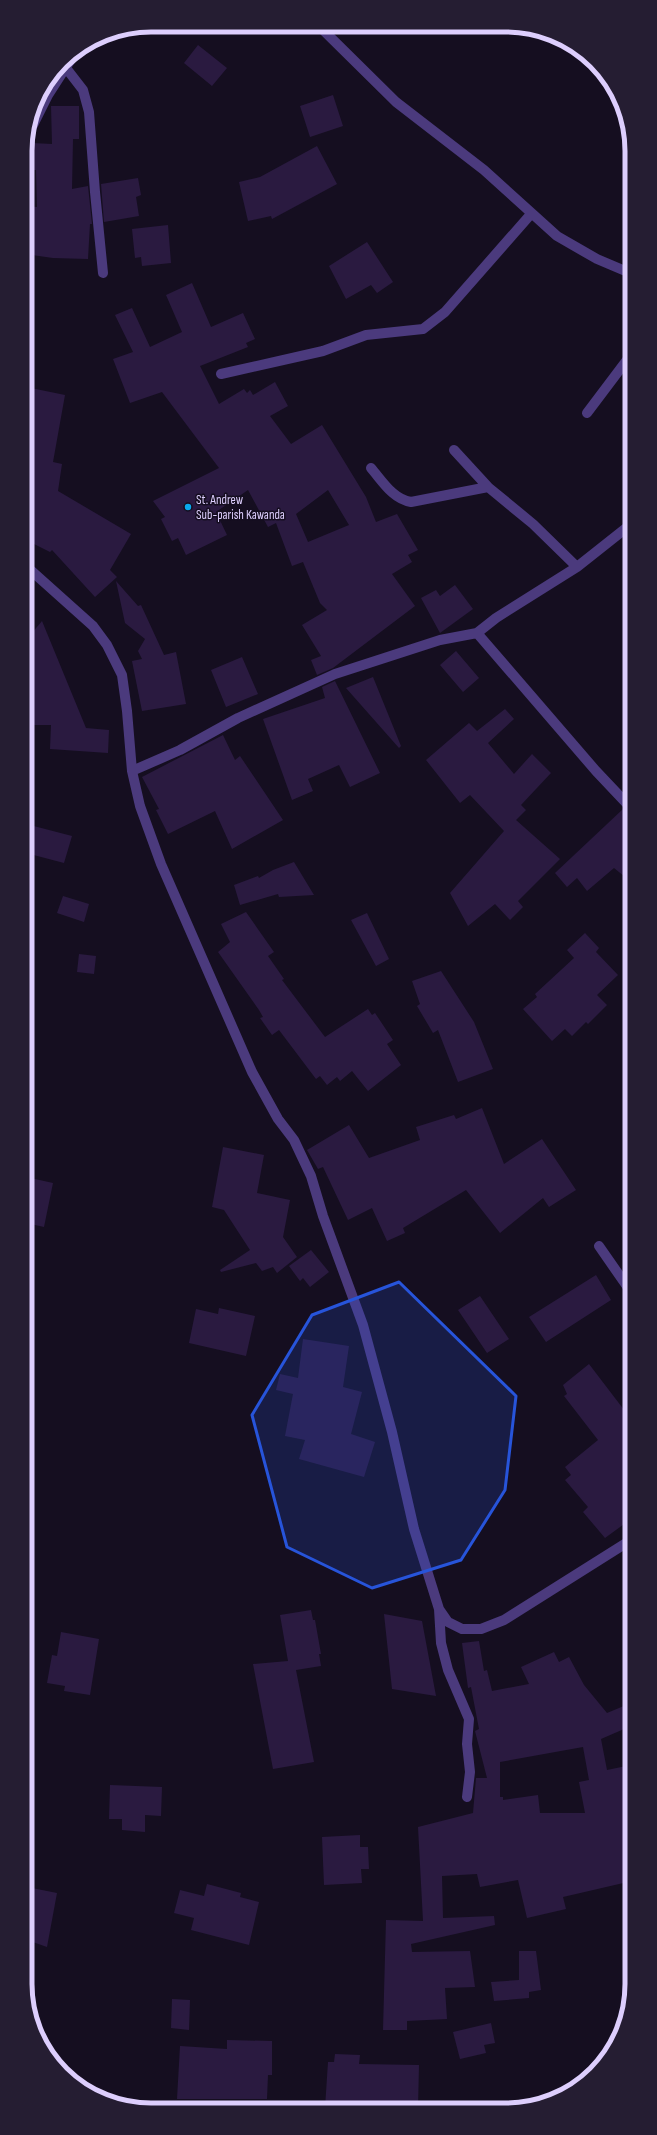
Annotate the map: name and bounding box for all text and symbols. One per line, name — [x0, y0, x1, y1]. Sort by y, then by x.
place label: St. Andrew Sub-parish Kawanda — [196, 492, 285, 523]
marker: St. Andrew Sub-parish Kawanda — [183, 502, 193, 512]

